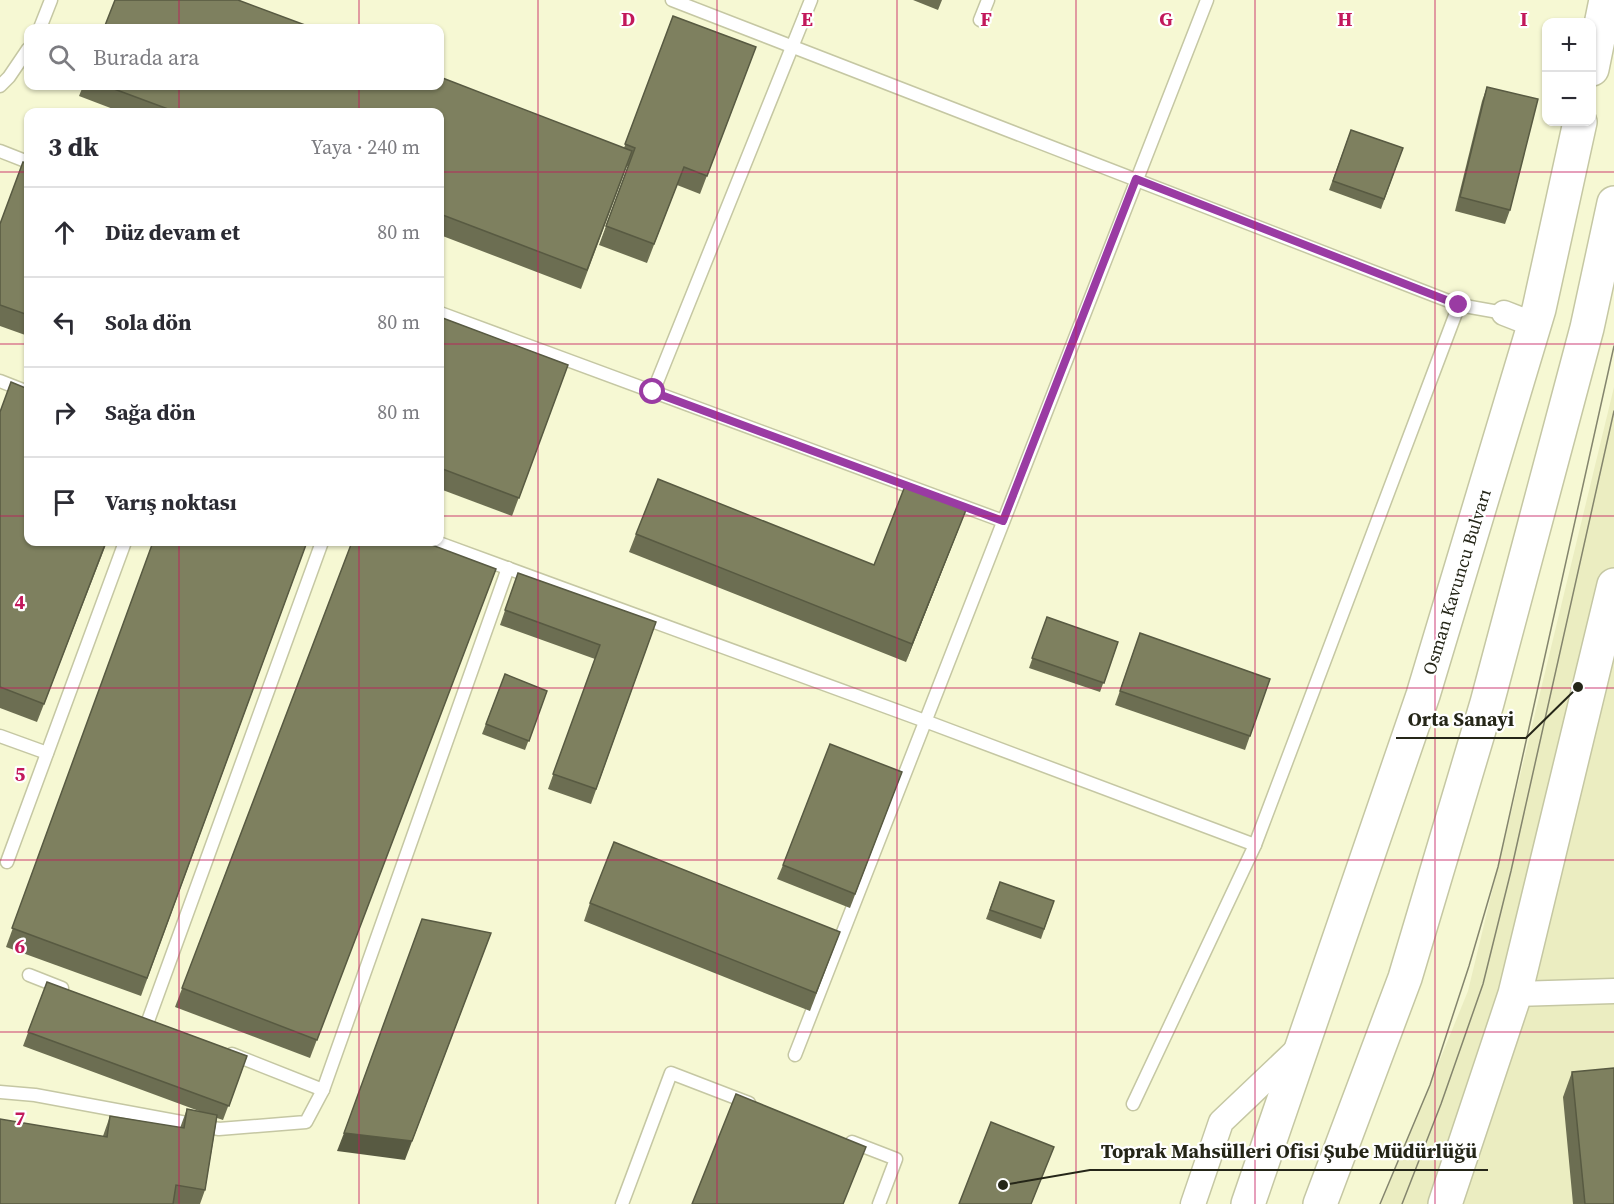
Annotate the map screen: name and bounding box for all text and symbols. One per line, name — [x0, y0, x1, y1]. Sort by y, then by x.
text: D — [621, 5, 635, 33]
text: E — [801, 5, 813, 33]
text: F — [980, 5, 992, 33]
text: G — [1159, 5, 1173, 33]
text: H — [1337, 5, 1353, 33]
text: I — [1520, 5, 1528, 33]
map controls — [1542, 18, 1596, 126]
button: + — [1542, 18, 1596, 72]
search box — [24, 24, 444, 90]
icon: search — [45, 41, 78, 74]
text: Burada ara — [93, 42, 199, 72]
button: − — [1542, 72, 1596, 126]
text: 3 dk — [48, 129, 99, 165]
text: Yaya · 240 m — [311, 133, 420, 161]
icon: ahead — [48, 216, 81, 249]
text: Düz devam et — [105, 217, 240, 247]
text: 80 m — [377, 218, 420, 246]
route end — [1445, 291, 1471, 317]
icon: left — [48, 306, 81, 339]
text: Sola dön — [105, 307, 192, 337]
text: 80 m — [377, 308, 420, 336]
route start — [639, 378, 665, 404]
icon: right — [48, 396, 81, 429]
text: Sağa dön — [105, 397, 195, 427]
text: 80 m — [377, 398, 420, 426]
icon: arrive — [48, 486, 81, 519]
street label: Osman Kavuncu Bulvarı — [1416, 486, 1497, 678]
text: Varış noktası — [105, 487, 237, 517]
text: 4 — [15, 588, 26, 616]
callout: Orta Sanayi — [1396, 700, 1526, 738]
text: Orta Sanayi — [1408, 705, 1514, 733]
text: 5 — [15, 760, 26, 788]
text: 6 — [15, 932, 26, 960]
text: 7 — [15, 1104, 26, 1132]
callout: Toprak Mahsülleri Ofisi Şube Müdürlüğü — [1090, 1132, 1488, 1170]
text: Toprak Mahsülleri Ofisi Şube Müdürlüğü — [1101, 1137, 1477, 1165]

